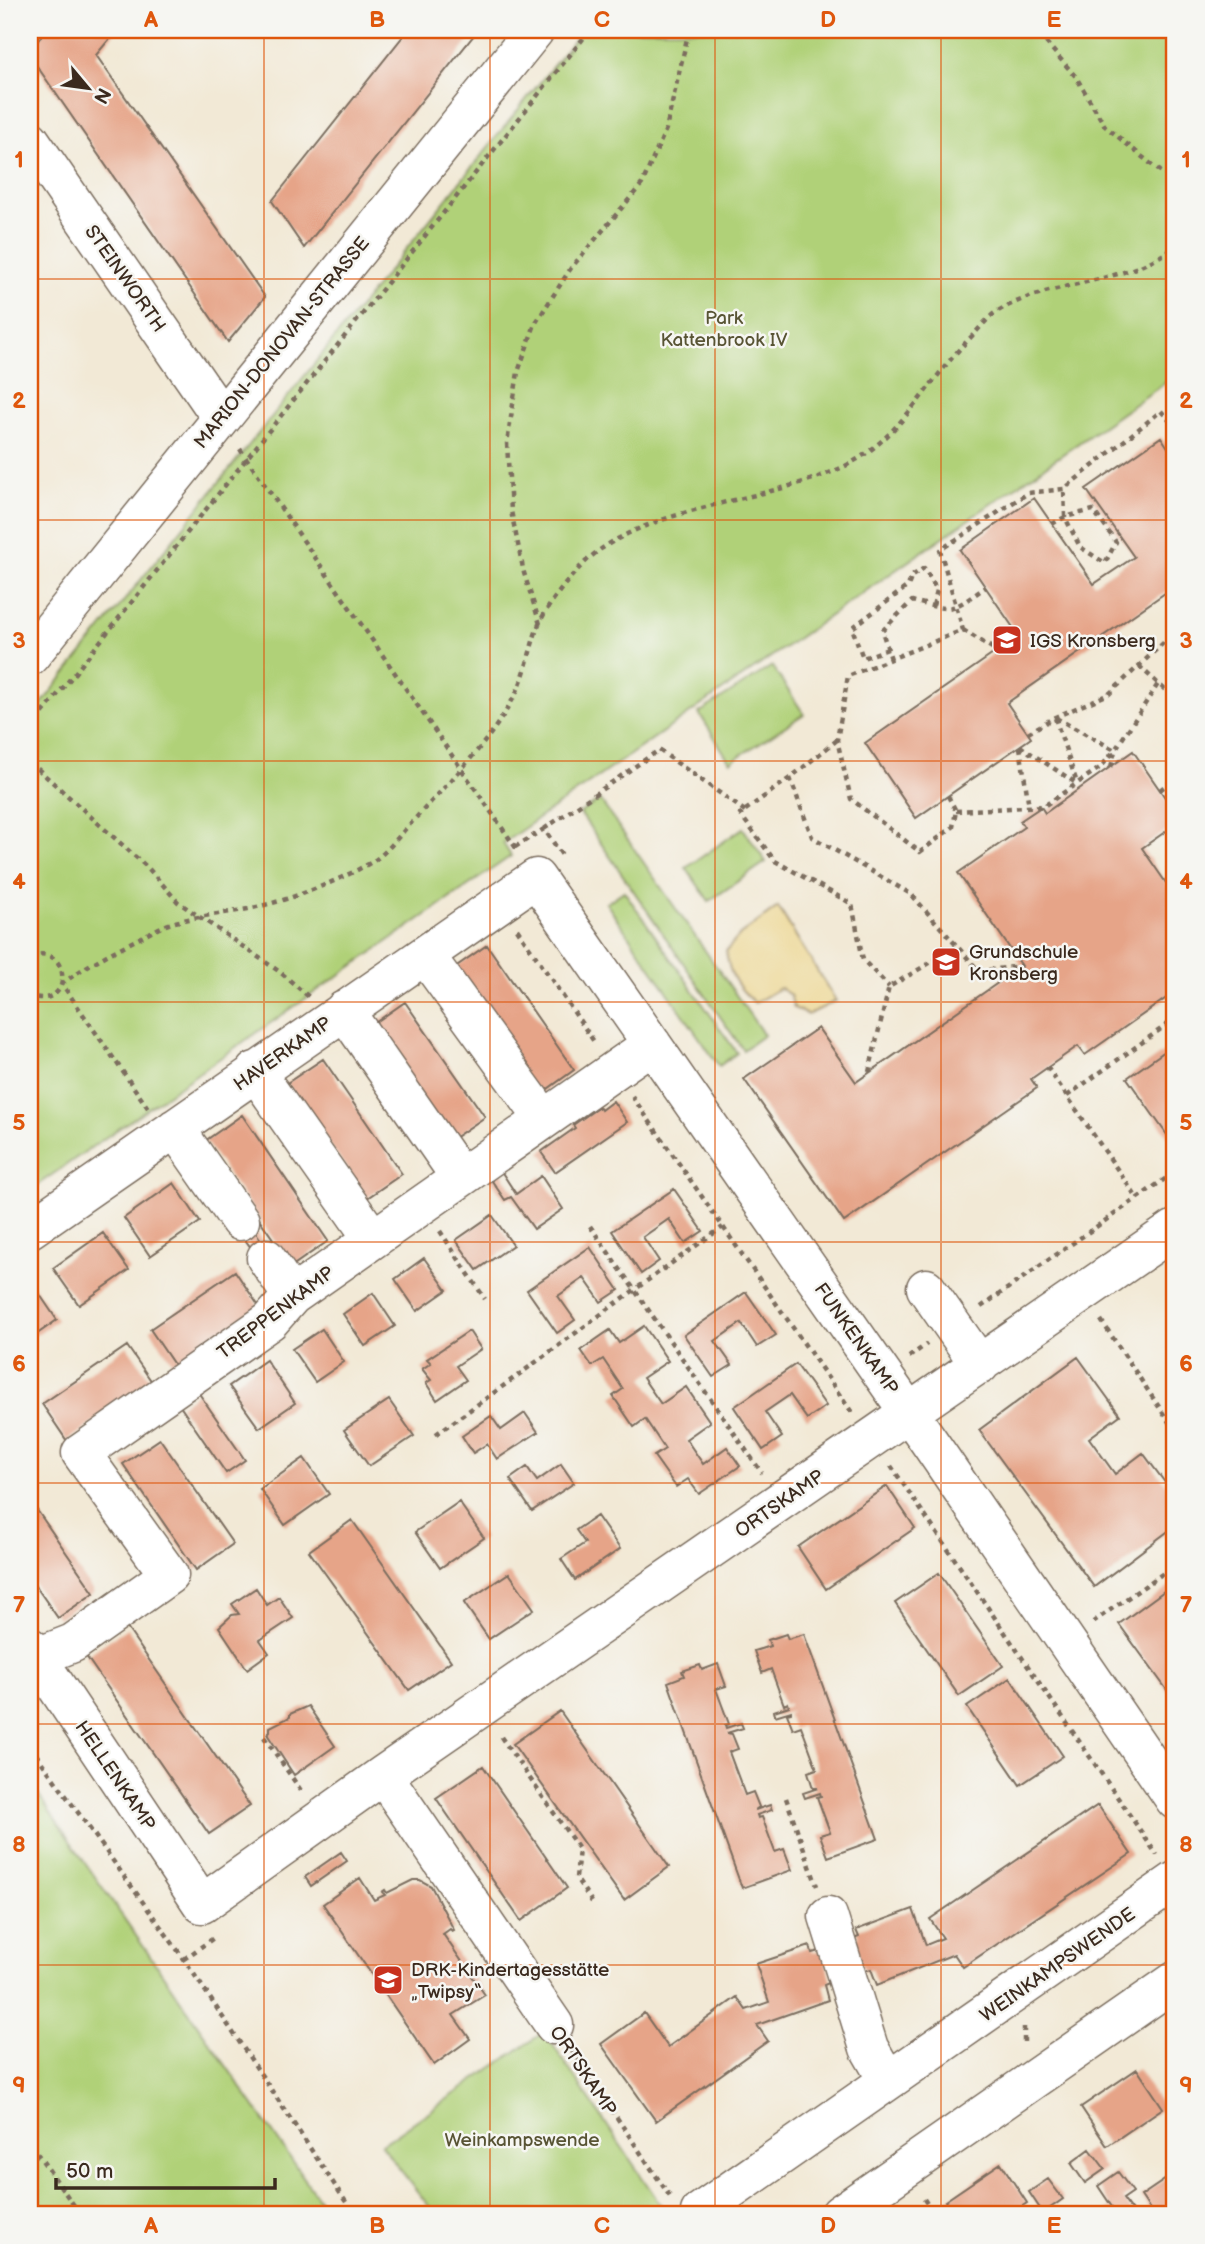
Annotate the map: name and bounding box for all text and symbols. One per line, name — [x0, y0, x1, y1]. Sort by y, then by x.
text: A — [143, 6, 159, 34]
text: B — [369, 6, 385, 34]
text: C — [594, 6, 610, 34]
text: D — [820, 6, 836, 34]
text: E — [1047, 6, 1062, 34]
north arrow — [52, 52, 122, 122]
text: N — [88, 84, 115, 107]
text: 1 — [14, 146, 24, 174]
text: 1 — [1181, 146, 1191, 174]
street label: STEINWORTH — [79, 221, 170, 337]
street label: MARION-DONOVAN-STRASSE — [190, 232, 375, 453]
park label: Park Kattenbrook IV — [661, 307, 788, 352]
text: 2 — [12, 387, 26, 415]
text: 2 — [1179, 387, 1193, 415]
school or university icon: IGS Kronsberg — [990, 623, 1024, 657]
text: 3 — [12, 627, 26, 655]
text: 3 — [1179, 627, 1193, 655]
place label: IGS Kronsberg — [1030, 630, 1156, 653]
text: 4 — [12, 868, 26, 896]
text: 4 — [1179, 868, 1193, 896]
place label: Grundschule Kronsberg — [969, 941, 1078, 986]
school or university icon: Grundschule Kronsberg — [929, 945, 963, 979]
street label: HAVERKAMP — [230, 1012, 336, 1096]
text: 5 — [12, 1109, 26, 1137]
text: 5 — [1179, 1109, 1193, 1137]
street label: TREPPENKAMP — [213, 1262, 339, 1365]
street label: FUNKENKAMP — [809, 1279, 903, 1399]
text: 6 — [12, 1350, 26, 1378]
text: 6 — [1179, 1350, 1193, 1378]
street label: ORTSKAMP — [731, 1465, 829, 1543]
text: 7 — [13, 1591, 26, 1619]
text: 7 — [1180, 1591, 1193, 1619]
street label: HELLENKAMP — [70, 1717, 160, 1835]
text: 8 — [12, 1831, 26, 1859]
text: 8 — [1179, 1831, 1193, 1859]
street label: WEINKAMPSWENDE — [976, 1903, 1140, 2027]
place label: DRK-Kindertagesstätte „Twipsy“ — [411, 1959, 609, 2004]
school or university icon: DRK-Kindertagesstätte „Twipsy“ — [371, 1963, 405, 1997]
street label: ORTSKAMP — [544, 2022, 621, 2120]
text: 9 — [12, 2072, 26, 2100]
text: 9 — [1179, 2072, 1193, 2100]
park label: Weinkampswende — [444, 2129, 600, 2152]
scale bar — [56, 2146, 275, 2190]
text: 50 m — [66, 2159, 113, 2184]
text: A — [143, 2212, 159, 2240]
text: B — [369, 2212, 385, 2240]
text: C — [594, 2212, 610, 2240]
text: D — [820, 2212, 836, 2240]
text: E — [1047, 2212, 1062, 2240]

